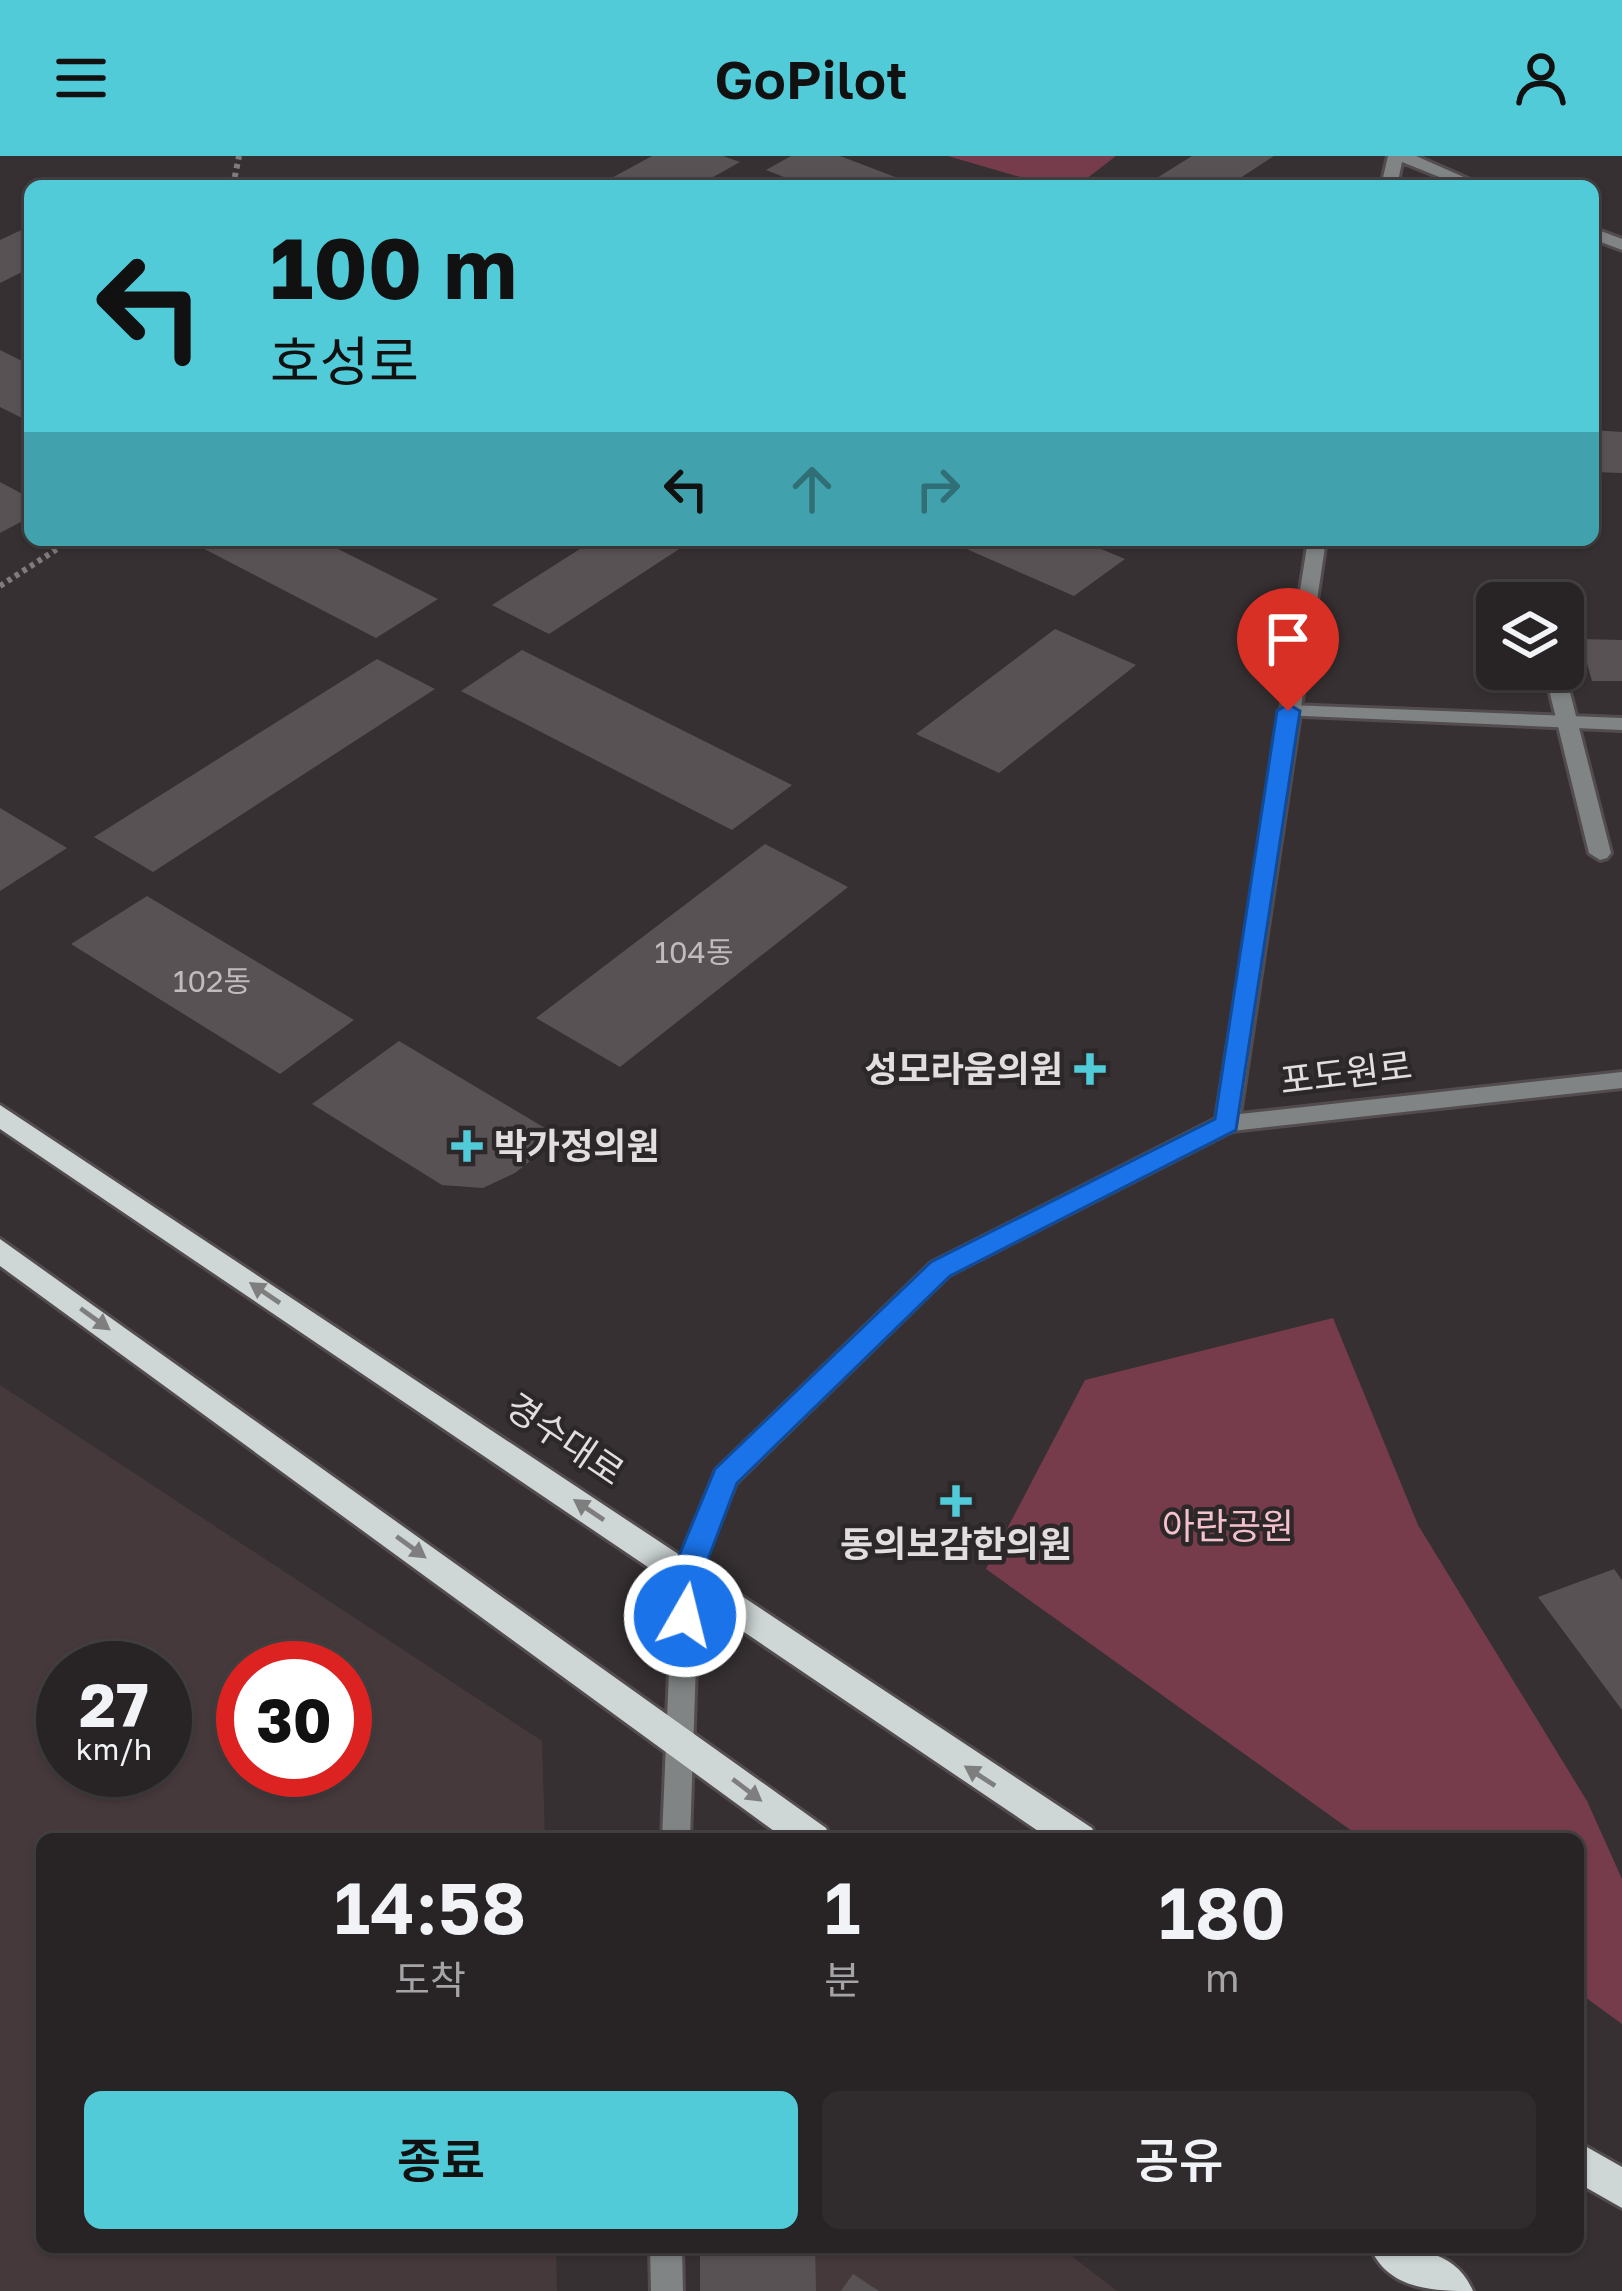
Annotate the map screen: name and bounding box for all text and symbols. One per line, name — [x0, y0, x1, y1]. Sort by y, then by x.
icon: menu — [48, 45, 114, 111]
icon: person — [1508, 45, 1574, 111]
text: GoPilot — [714, 46, 908, 111]
text: 100 m — [270, 217, 517, 317]
icon: left — [72, 228, 228, 384]
text: 호성로 — [270, 328, 419, 393]
icon: left — [653, 456, 719, 522]
icon: ahead — [779, 456, 845, 522]
icon: right — [905, 456, 971, 522]
map controls — [1476, 582, 1584, 690]
button: layers — [1476, 582, 1584, 690]
pin — [1237, 588, 1339, 711]
icon: arrive — [1255, 606, 1321, 672]
house number: 104동 — [654, 934, 734, 970]
house number: 102동 — [173, 963, 251, 999]
street label: 포도원로 — [1278, 1043, 1414, 1102]
place label: 성모라움의원 — [864, 1047, 1063, 1090]
marker: 성모라움의원 — [1074, 1053, 1106, 1085]
place label: 박가정의원 — [494, 1124, 660, 1167]
marker: 박가정의원 — [451, 1130, 483, 1162]
one-way arrow — [249, 1282, 282, 1304]
one-way arrow — [79, 1307, 111, 1330]
street label: 경수대로 — [498, 1384, 632, 1493]
marker: 동의보감한의원 — [940, 1485, 972, 1517]
one-way arrow — [573, 1499, 606, 1521]
park label: 아란공원 — [1162, 1504, 1294, 1547]
place label: 동의보감한의원 — [840, 1522, 1072, 1565]
one-way arrow — [395, 1534, 427, 1558]
position arrow — [622, 1553, 748, 1679]
speed limit sign: 30 — [216, 1641, 372, 1797]
text: 27 — [79, 1668, 149, 1740]
text: km/h — [76, 1731, 152, 1767]
one-way arrow — [964, 1765, 997, 1787]
one-way arrow — [731, 1777, 763, 1801]
text: 14:58 — [334, 1863, 526, 1950]
text: 1 — [824, 1863, 860, 1950]
text: 180 — [1158, 1868, 1286, 1955]
text: m — [1205, 1954, 1239, 2001]
text: 도착 — [394, 1956, 466, 2003]
text: 분 — [824, 1956, 860, 2003]
button: 종료 — [84, 2091, 798, 2229]
button: 공유 — [822, 2091, 1536, 2229]

